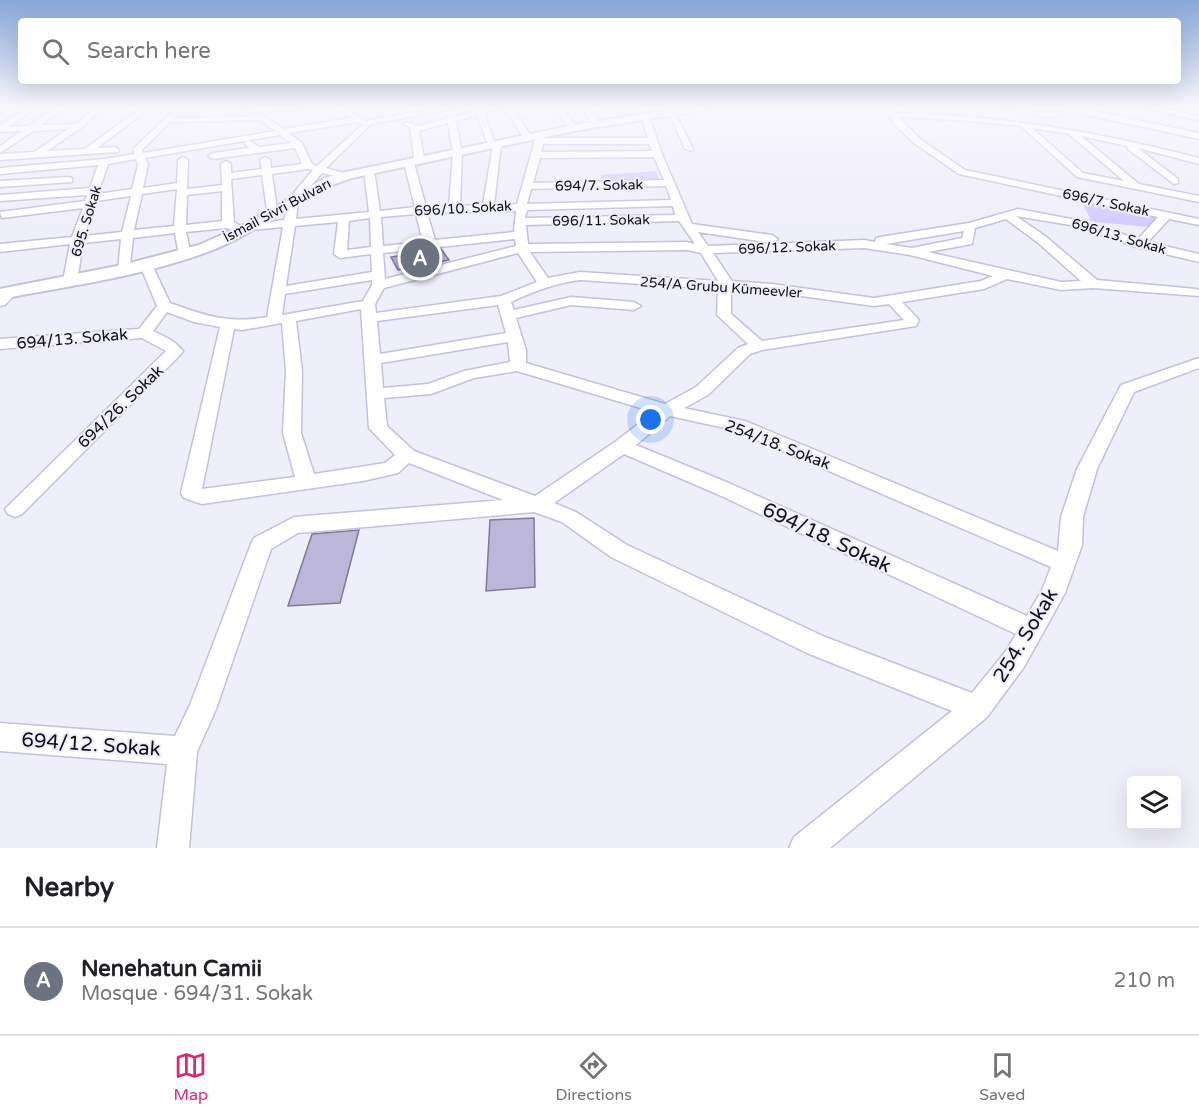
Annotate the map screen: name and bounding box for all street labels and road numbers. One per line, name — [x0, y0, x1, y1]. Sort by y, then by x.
street label: İsmail Sivri Bulvarı — [221, 175, 334, 246]
street label: 694/7. Sokak — [555, 176, 644, 195]
street label: 695. Sokak — [68, 183, 105, 259]
street label: 696/7. Sokak — [1061, 185, 1151, 220]
street label: 696/10. Sokak — [414, 197, 513, 220]
street label: 696/11. Sokak — [552, 211, 650, 230]
street label: 696/13. Sokak — [1070, 215, 1168, 258]
street label: 696/12. Sokak — [738, 237, 836, 258]
street label: 254/A Grubu Kümeevler — [639, 273, 803, 302]
street label: 694/13. Sokak — [16, 324, 129, 354]
street label: 694/26. Sokak — [74, 361, 168, 453]
street label: 254/18. Sokak — [722, 416, 834, 474]
street label: 694/18. Sokak — [758, 498, 895, 578]
street label: 254. Sokak — [988, 584, 1063, 687]
street label: 694/12. Sokak — [21, 728, 161, 762]

